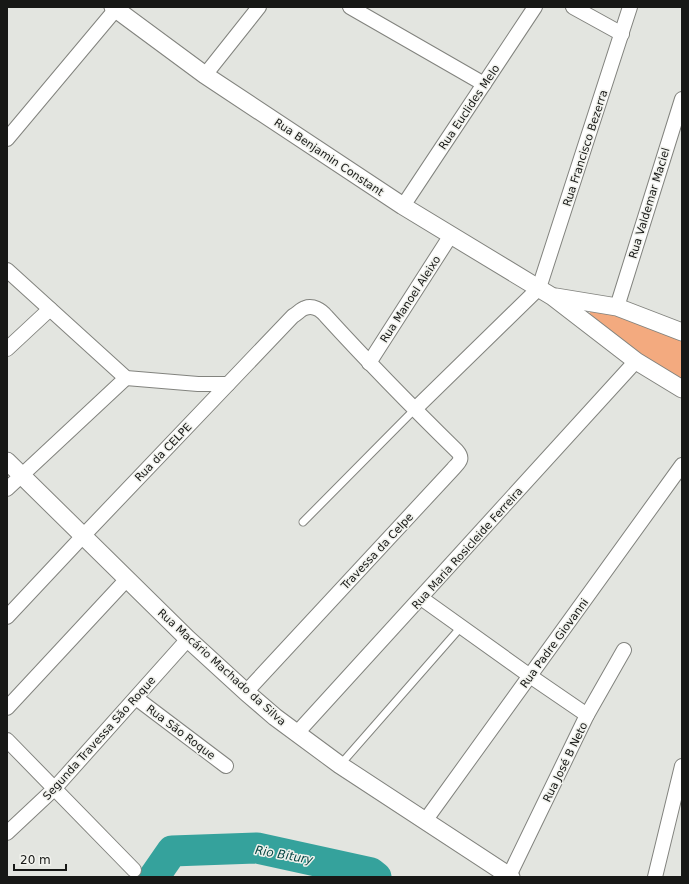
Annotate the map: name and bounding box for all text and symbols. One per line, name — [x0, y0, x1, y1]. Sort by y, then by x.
street label: Rua Euclides Melo — [436, 62, 503, 152]
street label: Rua Francisco Bezerra — [560, 88, 610, 208]
street label: Rua Benjamin Constant — [272, 116, 386, 199]
street label: Rua Valdemar Maciel — [626, 146, 673, 260]
street label: Rua Manoel Aleixo — [377, 253, 443, 345]
street label: Rua da CELPE — [132, 420, 194, 484]
street label: Rua Maria Rosicleide Ferreira — [409, 485, 526, 612]
street label: Travessa da Celpe — [338, 510, 416, 593]
street label: Rua Padre Giovanni — [518, 596, 591, 691]
street label: Rua Macário Machado da Silva — [155, 606, 288, 728]
street label: Segunda Travessa São Roque — [40, 674, 158, 803]
street label: Rua São Roque — [144, 702, 218, 763]
street label: Rua José B Neto — [540, 720, 591, 804]
water label: Rio Bitury — [254, 843, 315, 867]
scale bar — [14, 846, 66, 872]
text: 20 m — [20, 853, 51, 867]

